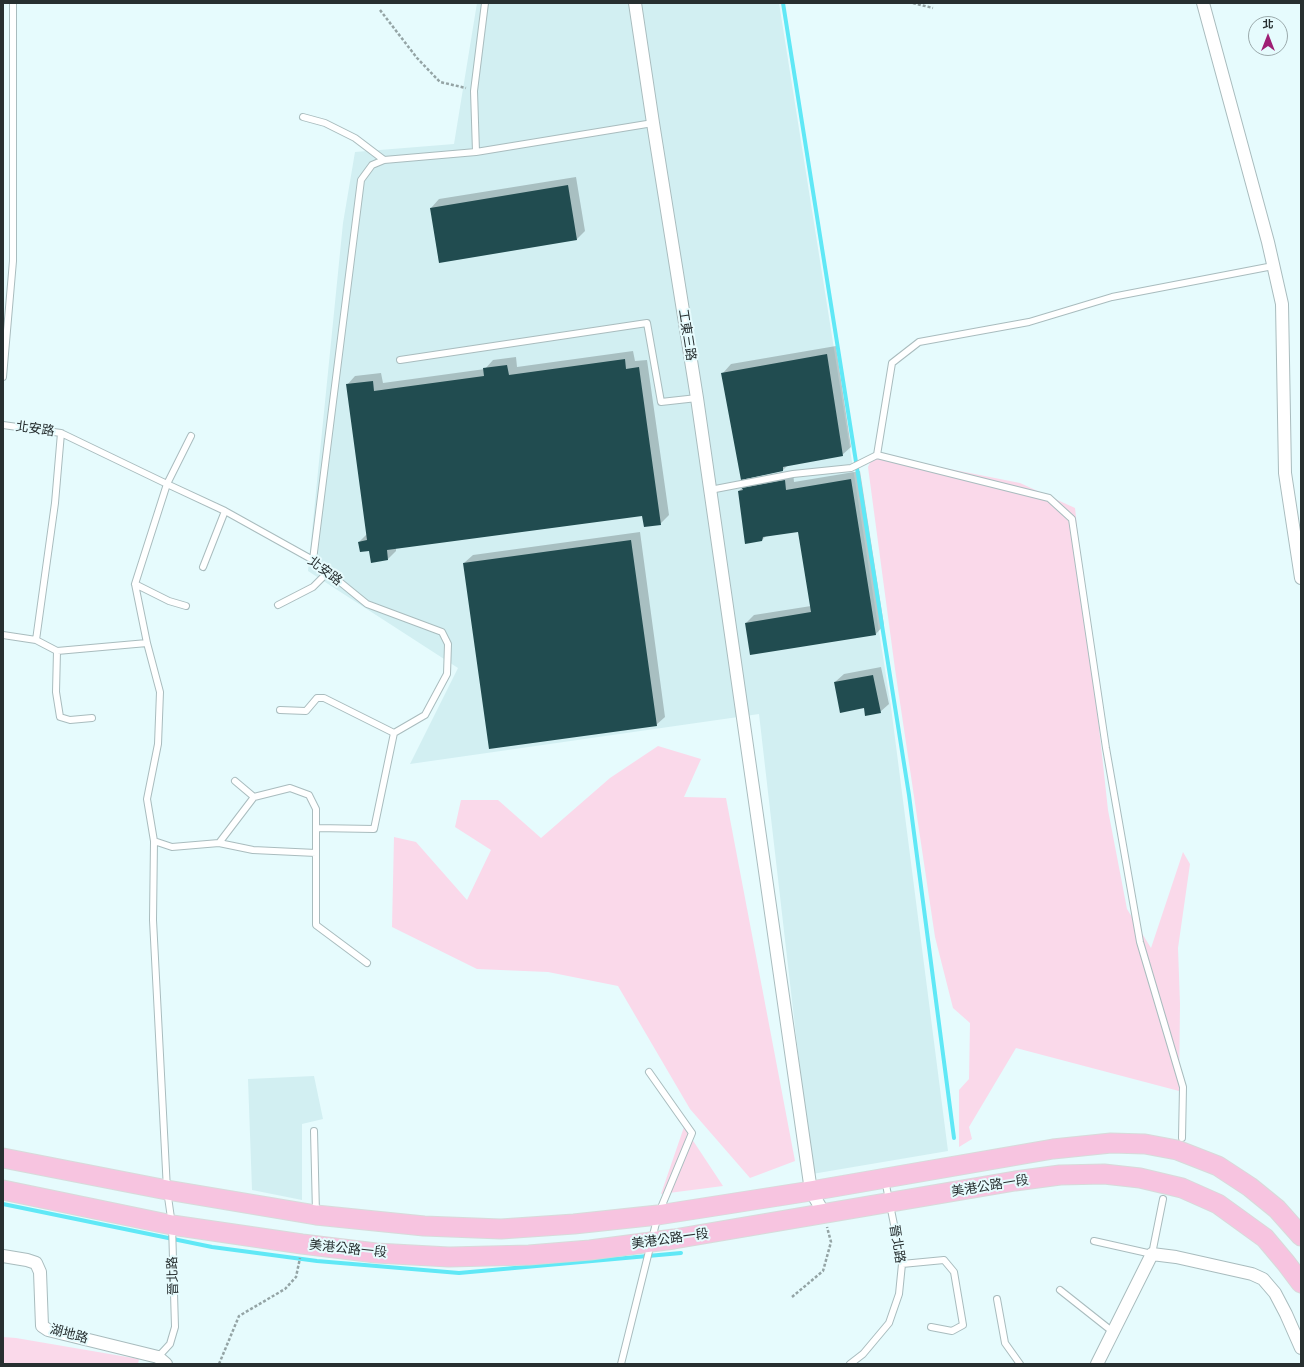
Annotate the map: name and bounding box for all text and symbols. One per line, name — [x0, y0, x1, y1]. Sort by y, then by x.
north arrow — [1248, 16, 1288, 56]
text: 北 — [1263, 18, 1274, 31]
street label: 工東三路 — [675, 308, 699, 362]
street label: 北安路 — [15, 419, 55, 439]
street label: 北安路 — [305, 553, 345, 589]
street label: 美港公路一段 — [950, 1172, 1030, 1200]
street label: 晉北路 — [886, 1224, 908, 1264]
street label: 美港公路一段 — [630, 1226, 710, 1252]
street label: 美港公路一段 — [308, 1237, 388, 1261]
street label: 晉北路 — [165, 1256, 181, 1296]
street label: 湖地路 — [48, 1321, 90, 1347]

